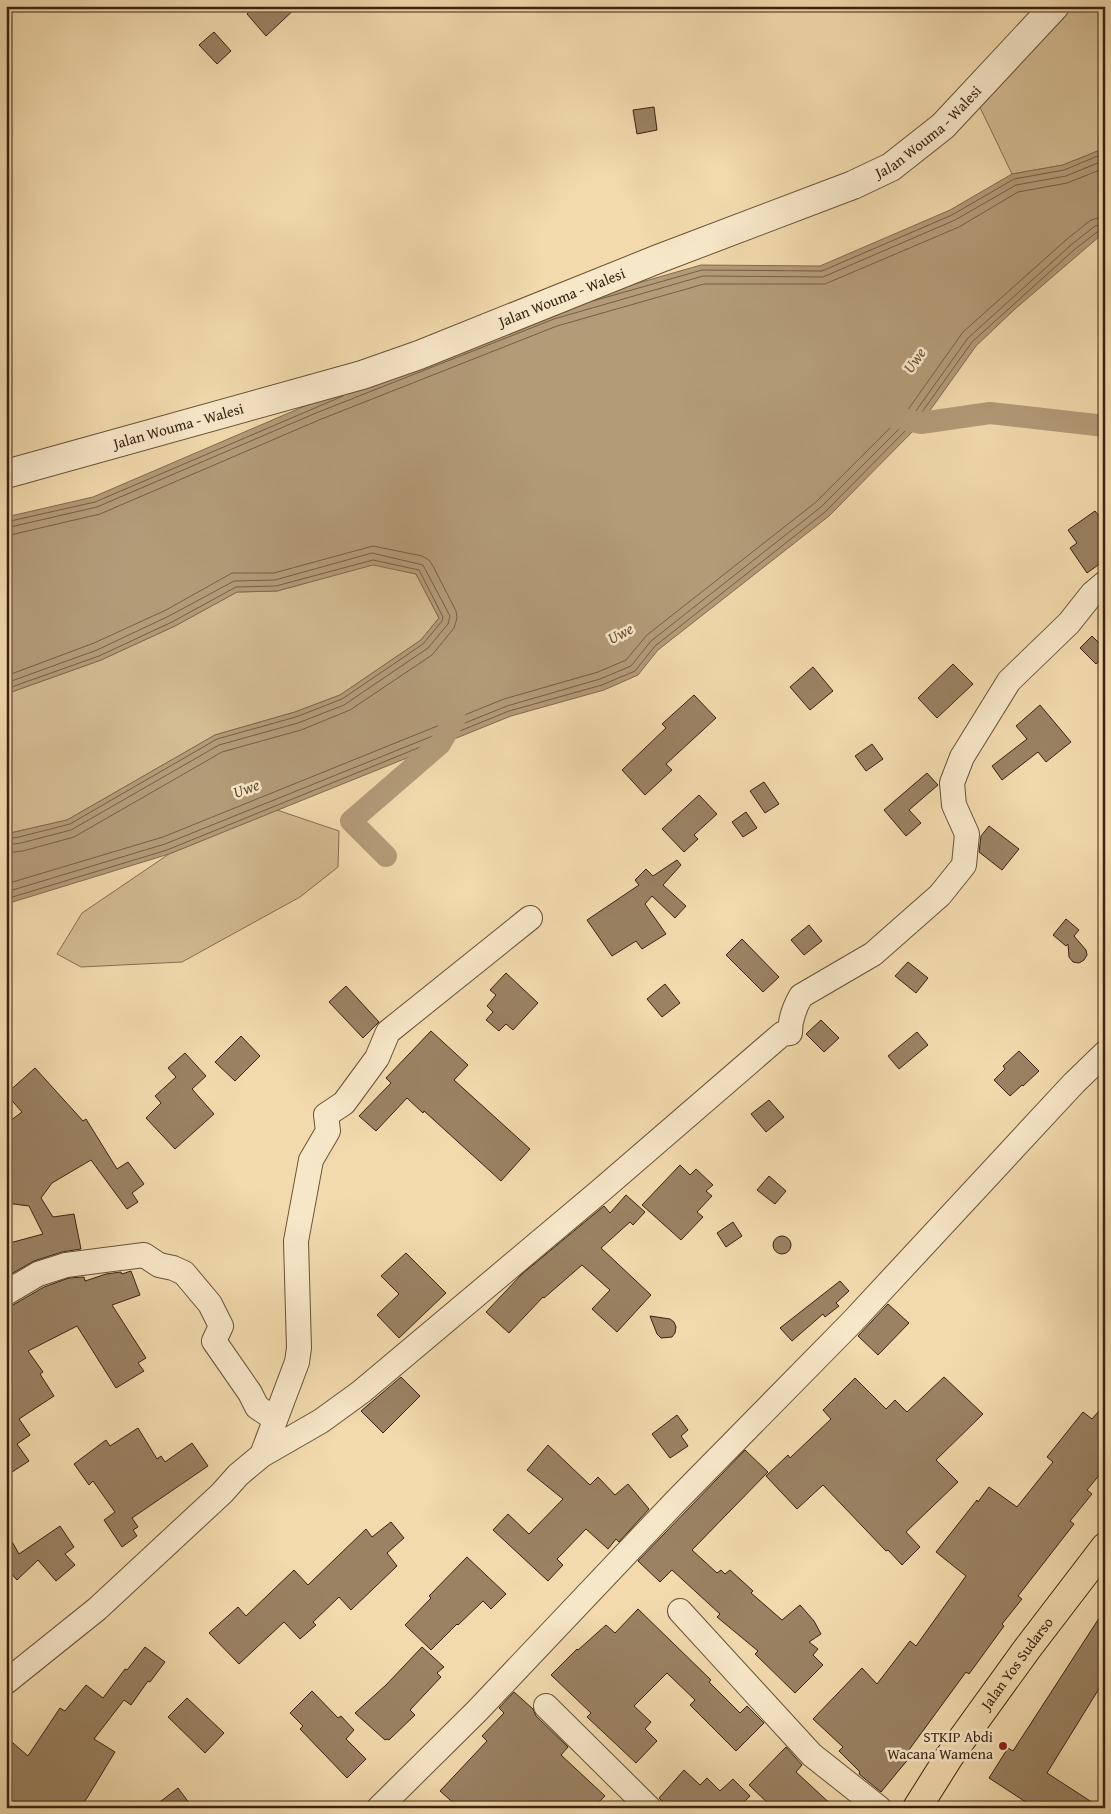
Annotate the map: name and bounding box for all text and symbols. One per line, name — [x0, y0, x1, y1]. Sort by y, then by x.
street label: Jalan Wouma - Walesi — [870, 80, 986, 184]
street label: Jalan Wouma - Walesi — [494, 262, 628, 333]
water label: Uwe — [897, 342, 932, 378]
street label: Jalan Wouma - Walesi — [109, 397, 246, 454]
water label: Uwe — [603, 616, 638, 650]
water label: Uwe — [229, 772, 263, 804]
street label: Jalan Yos Sudarso — [974, 1612, 1058, 1715]
place label: STKIP Abdi Wacana Wamena — [887, 1726, 993, 1764]
marker: STKIP Abdi Wacana Wamena — [997, 1740, 1009, 1752]

